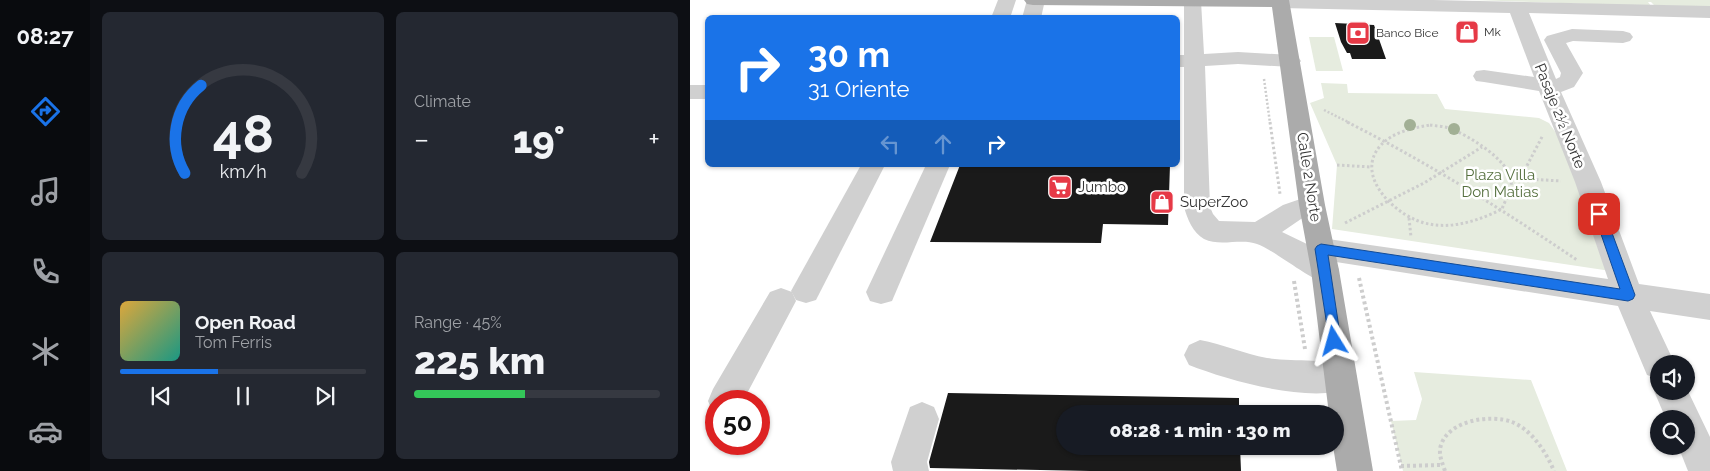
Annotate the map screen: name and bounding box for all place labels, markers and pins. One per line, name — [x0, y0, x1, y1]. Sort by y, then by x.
shop icon: Mk — [1454, 19, 1480, 45]
bank icon: Banco Bice — [1345, 20, 1371, 46]
place label: Mk — [1484, 25, 1502, 39]
place label: Banco Bice — [1376, 26, 1438, 40]
supermarket icon: Jumbo — [1047, 174, 1073, 200]
place label: Jumbo — [1078, 178, 1126, 196]
shop icon: SuperZoo — [1149, 189, 1175, 215]
place label: SuperZoo — [1180, 193, 1248, 211]
pin — [1578, 193, 1620, 235]

